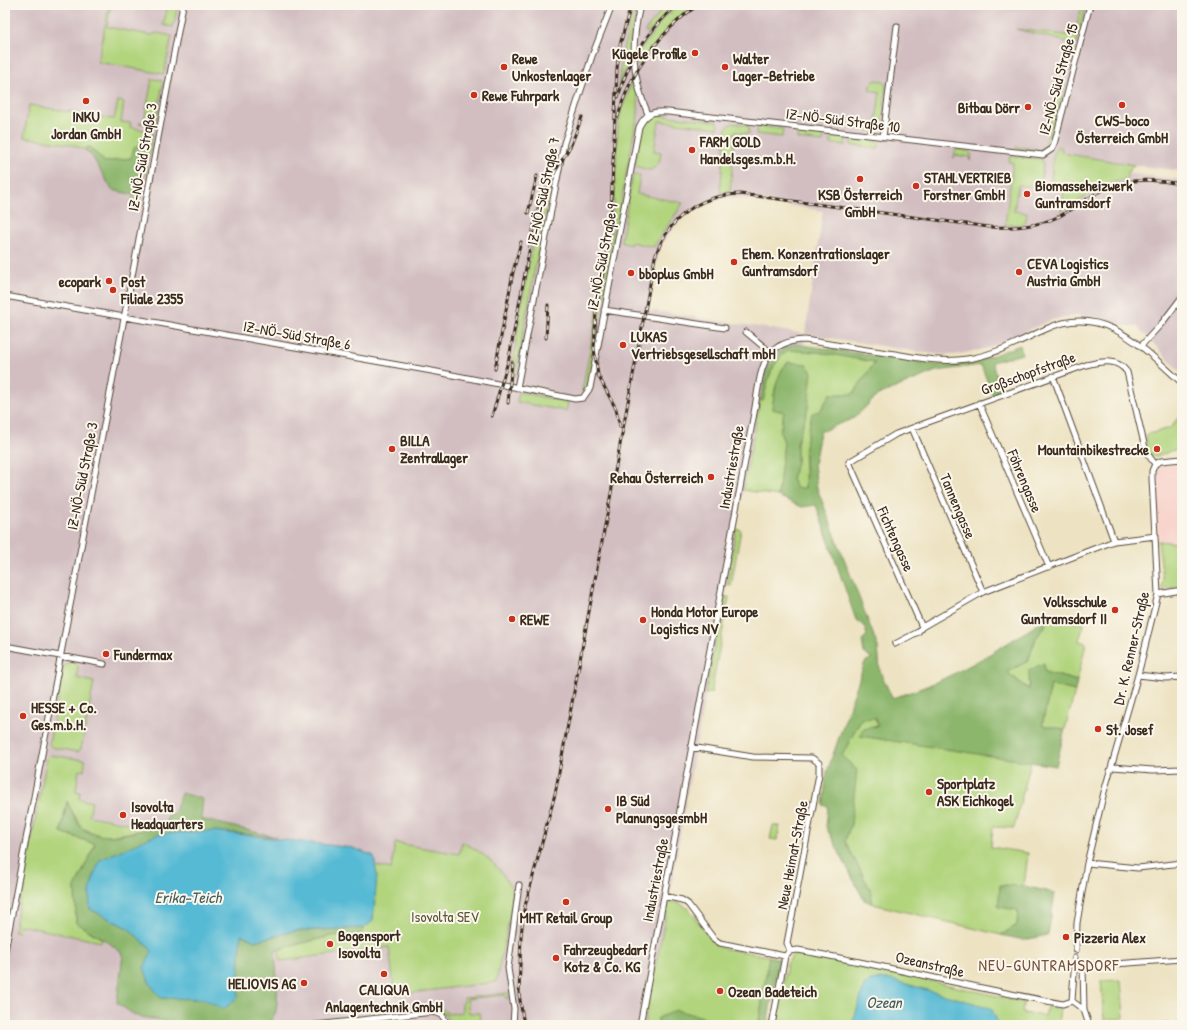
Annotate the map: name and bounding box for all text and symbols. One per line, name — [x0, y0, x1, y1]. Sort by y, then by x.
street label: IZ-NÖ-Süd Straße 15 — [1033, 20, 1083, 137]
place label: Kügele Profile — [612, 43, 687, 65]
place label: Rewe Unkostenlager — [512, 48, 592, 87]
marker: Kügele Profile — [690, 48, 700, 58]
place label: Walter Lager-Betriebe — [733, 48, 815, 87]
marker: Rewe Unkostenlager — [499, 62, 509, 72]
marker: Walter Lager-Betriebe — [720, 62, 730, 72]
place label: Rewe Fuhrpark — [482, 85, 560, 107]
marker: Rewe Fuhrpark — [469, 90, 479, 100]
marker: INKU Jordan GmbH — [81, 96, 91, 106]
place label: Bitbau Dörr — [958, 97, 1020, 118]
marker: CWS-boco Österreich GmbH — [1117, 100, 1127, 110]
street label: IZ-NÖ-Süd Straße 3 — [122, 101, 162, 213]
marker: Bitbau Dörr — [1023, 102, 1033, 112]
street label: IZ-NÖ-Süd Straße 10 — [785, 103, 902, 137]
place label: INKU Jordan GmbH — [51, 106, 121, 144]
place label: CWS-boco Österreich GmbH — [1076, 110, 1168, 148]
place label: FARM GOLD Handelsges.m.b.H. — [699, 131, 796, 170]
street label: IZ-NÖ-Süd Straße 7 — [521, 135, 565, 247]
marker: FARM GOLD Handelsges.m.b.H. — [687, 145, 697, 155]
place label: STAHLVERTRIEB Forstner GmbH — [923, 167, 1012, 205]
marker: KSB Österreich GmbH — [855, 174, 865, 184]
place label: Biomasseheizwerk Guntramsdorf — [1035, 175, 1133, 213]
marker: STAHLVERTRIEB Forstner GmbH — [911, 181, 921, 191]
place label: KSB Österreich GmbH — [818, 184, 903, 222]
marker: Biomasseheizwerk Guntramsdorf — [1022, 189, 1032, 199]
street label: IZ-NÖ-Süd Straße 9 — [581, 201, 623, 312]
place label: Ehem. Konzentrationslager Guntramsdorf — [742, 243, 890, 281]
place label: CEVA Logistics Austria GmbH — [1027, 253, 1109, 291]
marker: Ehem. Konzentrationslager Guntramsdorf — [729, 257, 739, 267]
place label: bboplus GmbH — [639, 263, 714, 285]
marker: CEVA Logistics Austria GmbH — [1014, 267, 1024, 277]
marker: bboplus GmbH — [626, 268, 636, 278]
place label: ecopark — [59, 271, 102, 293]
place label: Post Filiale 2355 — [120, 271, 184, 309]
marker: ecopark — [104, 276, 114, 286]
marker: Post Filiale 2355 — [108, 285, 118, 295]
street label: IZ-NÖ-Süd Straße 6 — [242, 315, 352, 355]
place label: LUKAS Vertriebsgesellschaft mbH — [631, 326, 775, 365]
marker: LUKAS Vertriebsgesellschaft mbH — [618, 340, 628, 350]
street label: Großschopfstraße — [978, 346, 1078, 400]
street label: IZ-NÖ-Süd Straße 3 — [61, 420, 103, 532]
street label: Industriestraße — [713, 423, 749, 511]
place label: BILLA Zentrallager — [400, 430, 468, 469]
place label: Mountainbikestrecke — [1038, 439, 1149, 460]
marker: BILLA Zentrallager — [387, 444, 397, 454]
marker: Mountainbikestrecke — [1152, 444, 1162, 454]
street label: Föhrengasse — [1002, 445, 1048, 516]
place label: Rehau Österreich — [610, 467, 704, 488]
street label: Tannengasse — [935, 470, 981, 542]
marker: Rehau Österreich — [706, 472, 716, 482]
street label: Fichtengasse — [872, 502, 920, 575]
street label: Dr. K. Renner-Straße — [1108, 589, 1154, 707]
place label: Volksschule Guntramsdorf II — [1021, 591, 1107, 629]
place label: Honda Motor Europe Logistics NV — [651, 601, 758, 640]
marker: Volksschule Guntramsdorf II — [1110, 605, 1120, 615]
place label: REWE — [520, 609, 550, 630]
marker: REWE — [507, 614, 517, 624]
marker: Honda Motor Europe Logistics NV — [638, 615, 648, 625]
place label: Fundermax — [113, 644, 173, 665]
marker: Fundermax — [101, 649, 111, 659]
place label: HESSE + Co. Ges.m.b.H. — [31, 697, 97, 735]
marker: HESSE + Co. Ges.m.b.H. — [18, 711, 28, 721]
place label: St. Josef — [1106, 719, 1154, 740]
marker: St. Josef — [1093, 724, 1103, 734]
place label: Sportplatz ASK Eichkogel — [937, 773, 1015, 812]
marker: Sportplatz ASK Eichkogel — [924, 787, 934, 797]
place label: IB Süd PlanungsgesmbH — [616, 790, 707, 829]
place label: Isovolta Headquarters — [131, 796, 203, 835]
street label: Neue Heimat-Straße — [771, 799, 813, 911]
marker: IB Süd PlanungsgesmbH — [603, 804, 613, 814]
marker: Isovolta Headquarters — [118, 810, 128, 820]
street label: Industriestraße — [637, 836, 673, 924]
water label: Erika-Teich — [155, 886, 223, 908]
marker: MHT Retail Group — [561, 897, 571, 907]
park label: Isovolta SEV — [411, 906, 479, 927]
place label: MHT Retail Group — [520, 907, 613, 929]
place label: Bogensport Isovolta — [338, 925, 401, 963]
place label: Pizzeria Alex — [1074, 927, 1146, 948]
marker: Pizzeria Alex — [1061, 932, 1071, 942]
marker: Bogensport Isovolta — [325, 939, 335, 949]
place label: Fahrzeugbedarf Kotz & Co. KG — [563, 939, 648, 977]
street label: Ozeanstraße — [894, 946, 966, 982]
marker: Fahrzeugbedarf Kotz & Co. KG — [551, 953, 561, 963]
district label: NEU-GUNTRAMSDORF — [978, 954, 1120, 976]
marker: CALIQUA Anlagentechnik GmbH — [379, 969, 389, 979]
place label: HELIOVIS AG — [228, 973, 297, 994]
marker: HELIOVIS AG — [299, 978, 309, 988]
place label: CALIQUA Anlagentechnik GmbH — [325, 979, 443, 1018]
place label: Ozean Badeteich — [728, 981, 817, 1002]
marker: Ozean Badeteich — [715, 986, 725, 996]
water label: Ozean — [866, 991, 904, 1013]

